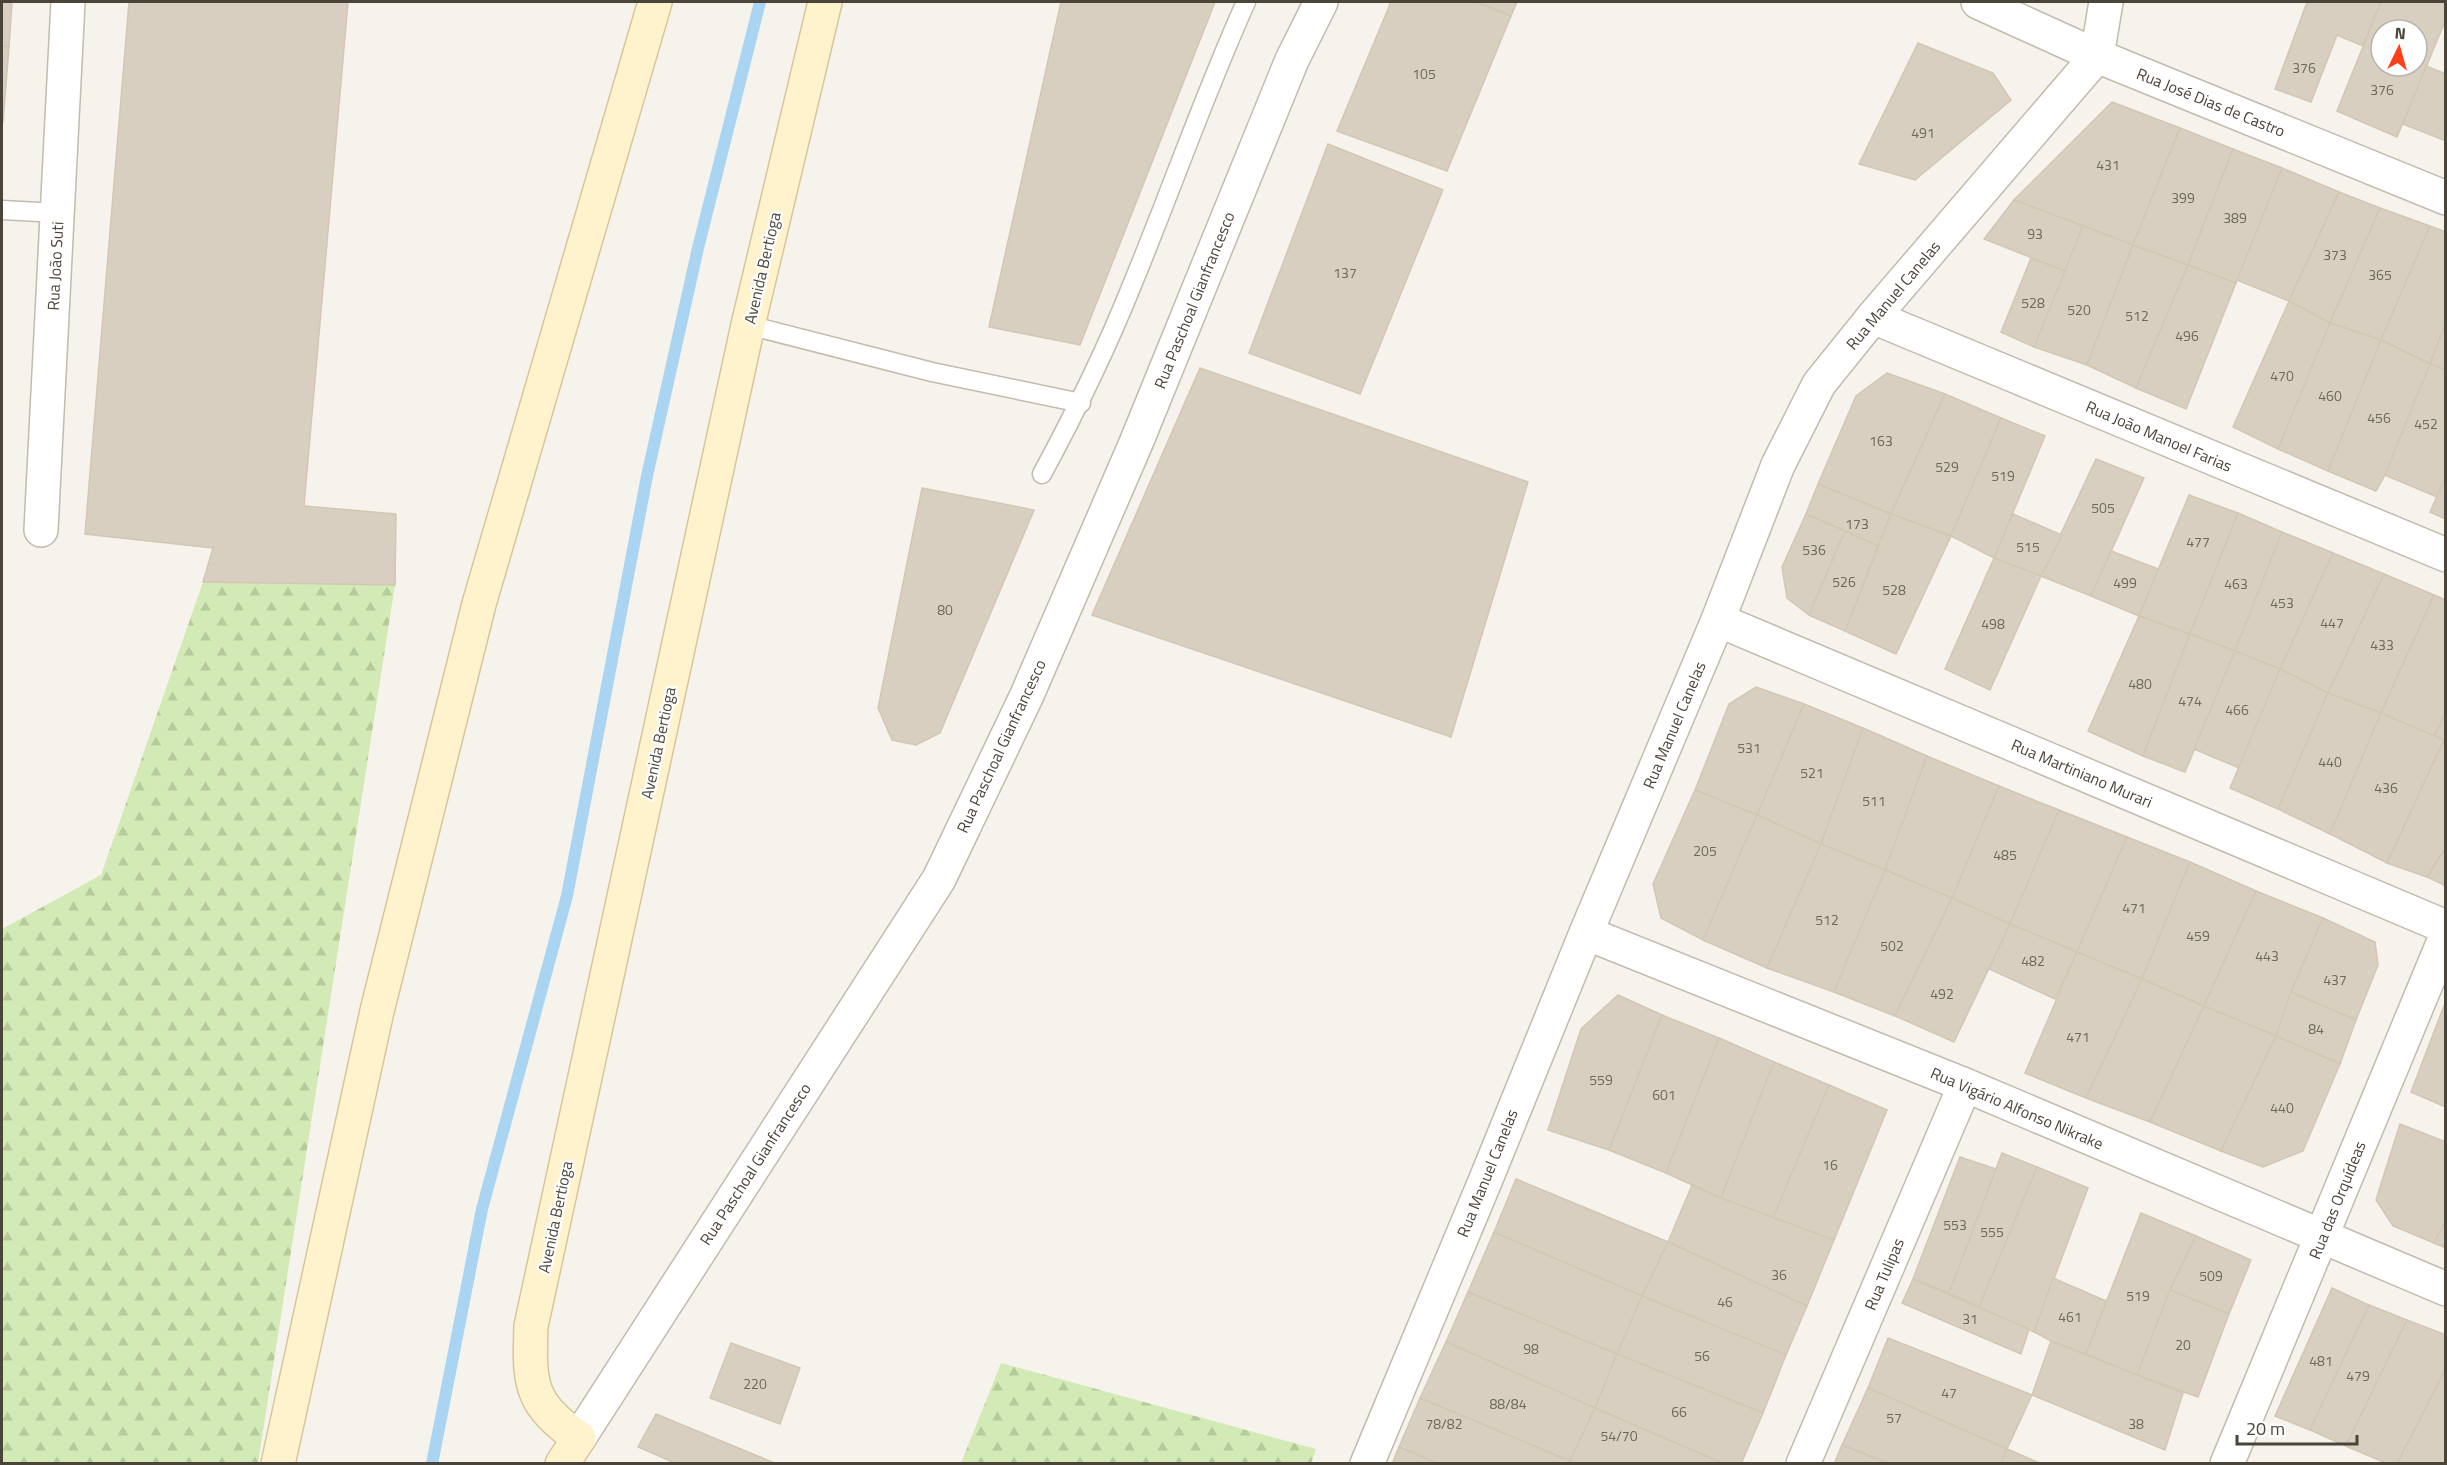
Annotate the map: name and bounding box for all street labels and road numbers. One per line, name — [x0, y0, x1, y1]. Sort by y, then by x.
street label: Rua José Dias de Castro — [2133, 61, 2289, 143]
street label: Rua Paschoal Gianfrancesco — [1147, 208, 1241, 392]
street label: Avenida Bertioga — [737, 210, 787, 326]
street label: Rua João Suti — [41, 221, 69, 311]
street label: Rua Manuel Canelas — [1840, 235, 1946, 355]
street label: Rua João Manoel Farias — [2082, 394, 2236, 478]
street label: Rua Paschoal Gianfrancesco — [950, 655, 1052, 837]
street label: Rua Manuel Canelas — [1636, 658, 1712, 792]
street label: Avenida Bertioga — [634, 685, 682, 801]
street label: Rua Martiniano Murari — [2008, 732, 2156, 814]
street label: Rua Vigário Alfonso Nikrake — [1927, 1061, 2107, 1155]
street label: Rua Paschoal Gianfrancesco — [693, 1078, 817, 1250]
street label: Rua Manuel Canelas — [1450, 1105, 1524, 1241]
street label: Rua das Orquídeas — [2302, 1137, 2372, 1263]
street label: Avenida Bertioga — [531, 1159, 579, 1275]
street label: Rua Tulipas — [1858, 1234, 1910, 1314]

